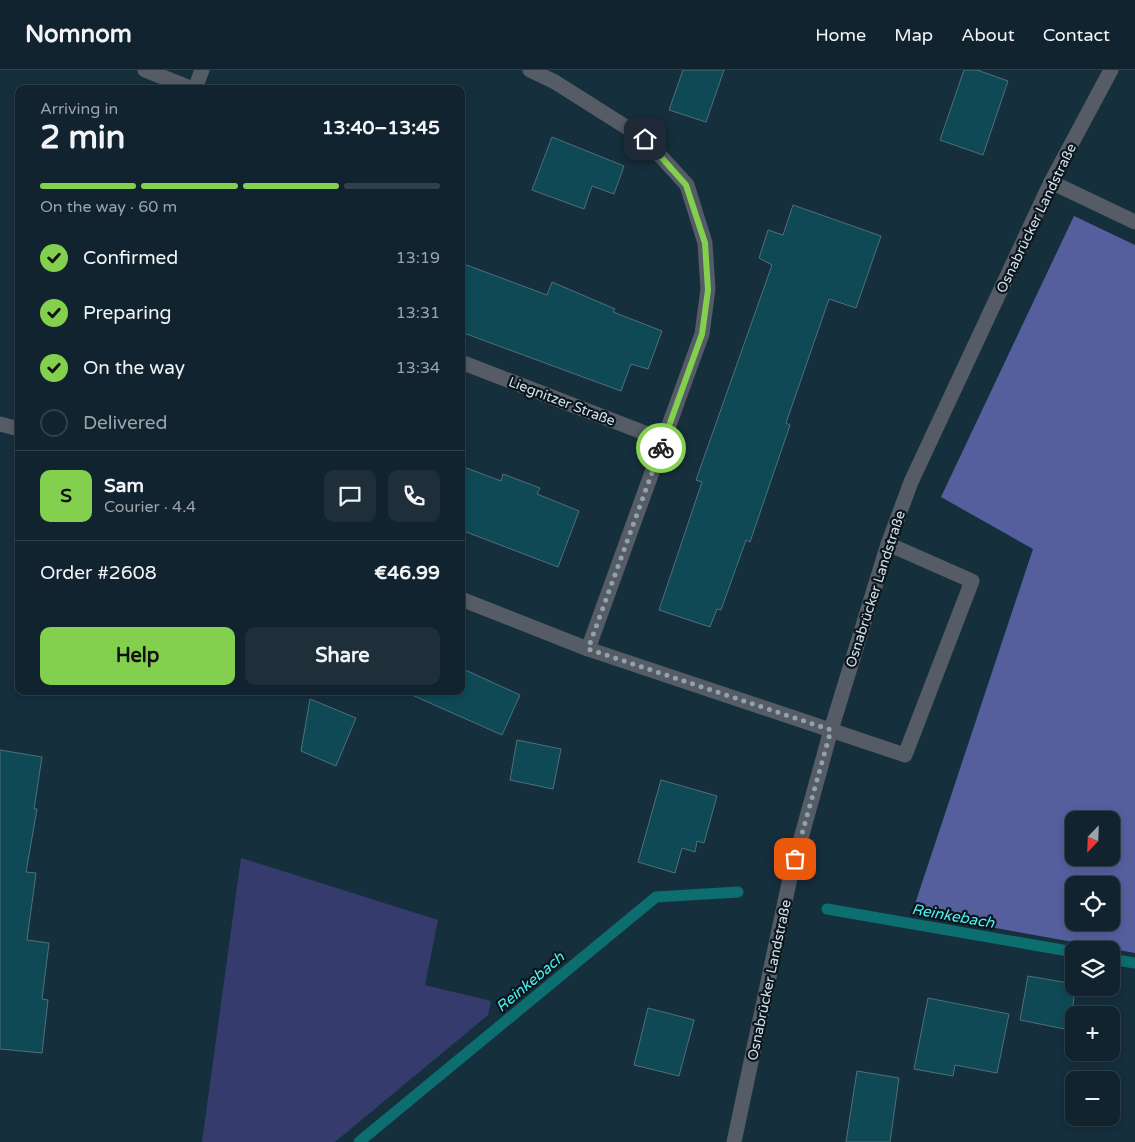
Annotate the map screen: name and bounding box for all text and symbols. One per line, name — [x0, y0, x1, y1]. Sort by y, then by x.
text: Nomnom — [25, 20, 132, 49]
text: Home — [815, 24, 866, 46]
text: Map — [894, 24, 933, 46]
text: About — [961, 24, 1015, 46]
text: Contact — [1043, 24, 1110, 46]
text: Arriving in — [40, 99, 118, 119]
text: 13:40–13:45 — [322, 117, 440, 139]
pin — [624, 118, 666, 160]
text: 2 min — [40, 119, 125, 157]
icon: home — [631, 125, 659, 153]
street label: Osnabrücker Landstraße — [993, 141, 1080, 296]
text: On the way · 60 m — [40, 197, 177, 217]
icon: check — [40, 244, 68, 272]
text: Confirmed — [83, 247, 178, 269]
text: 13:19 — [396, 248, 440, 268]
icon: check — [40, 299, 68, 327]
text: Preparing — [83, 302, 172, 324]
text: 13:31 — [396, 303, 440, 323]
icon: check — [40, 354, 68, 382]
text: On the way — [83, 357, 185, 379]
text: 13:34 — [396, 358, 440, 378]
street label: Liegnitzer Straße — [506, 373, 618, 430]
text: Delivered — [83, 412, 168, 434]
courier — [636, 423, 686, 473]
icon: bike — [647, 434, 675, 462]
button: chat — [324, 470, 376, 522]
button: phone — [388, 470, 440, 522]
text: Sam — [104, 475, 144, 497]
text: S — [60, 485, 72, 507]
text: Courier · 4.4 — [104, 497, 196, 517]
street label: Osnabrücker Landstraße — [842, 508, 909, 670]
text: Order #2608 — [40, 562, 157, 584]
text: €46.99 — [374, 562, 440, 584]
button: Help — [40, 627, 235, 685]
button: Share — [245, 627, 440, 685]
north arrow — [1065, 811, 1120, 866]
map controls — [1065, 811, 1120, 1126]
pin — [774, 838, 816, 880]
icon: bag — [781, 845, 809, 873]
button: locate — [1065, 876, 1120, 931]
street label: Osnabrücker Landstraße — [744, 898, 795, 1062]
water label: Reinkebach — [910, 900, 997, 932]
button: layers — [1065, 941, 1120, 996]
water label: Reinkebach — [492, 948, 568, 1016]
button: + — [1065, 1006, 1120, 1061]
button: − — [1065, 1071, 1120, 1126]

